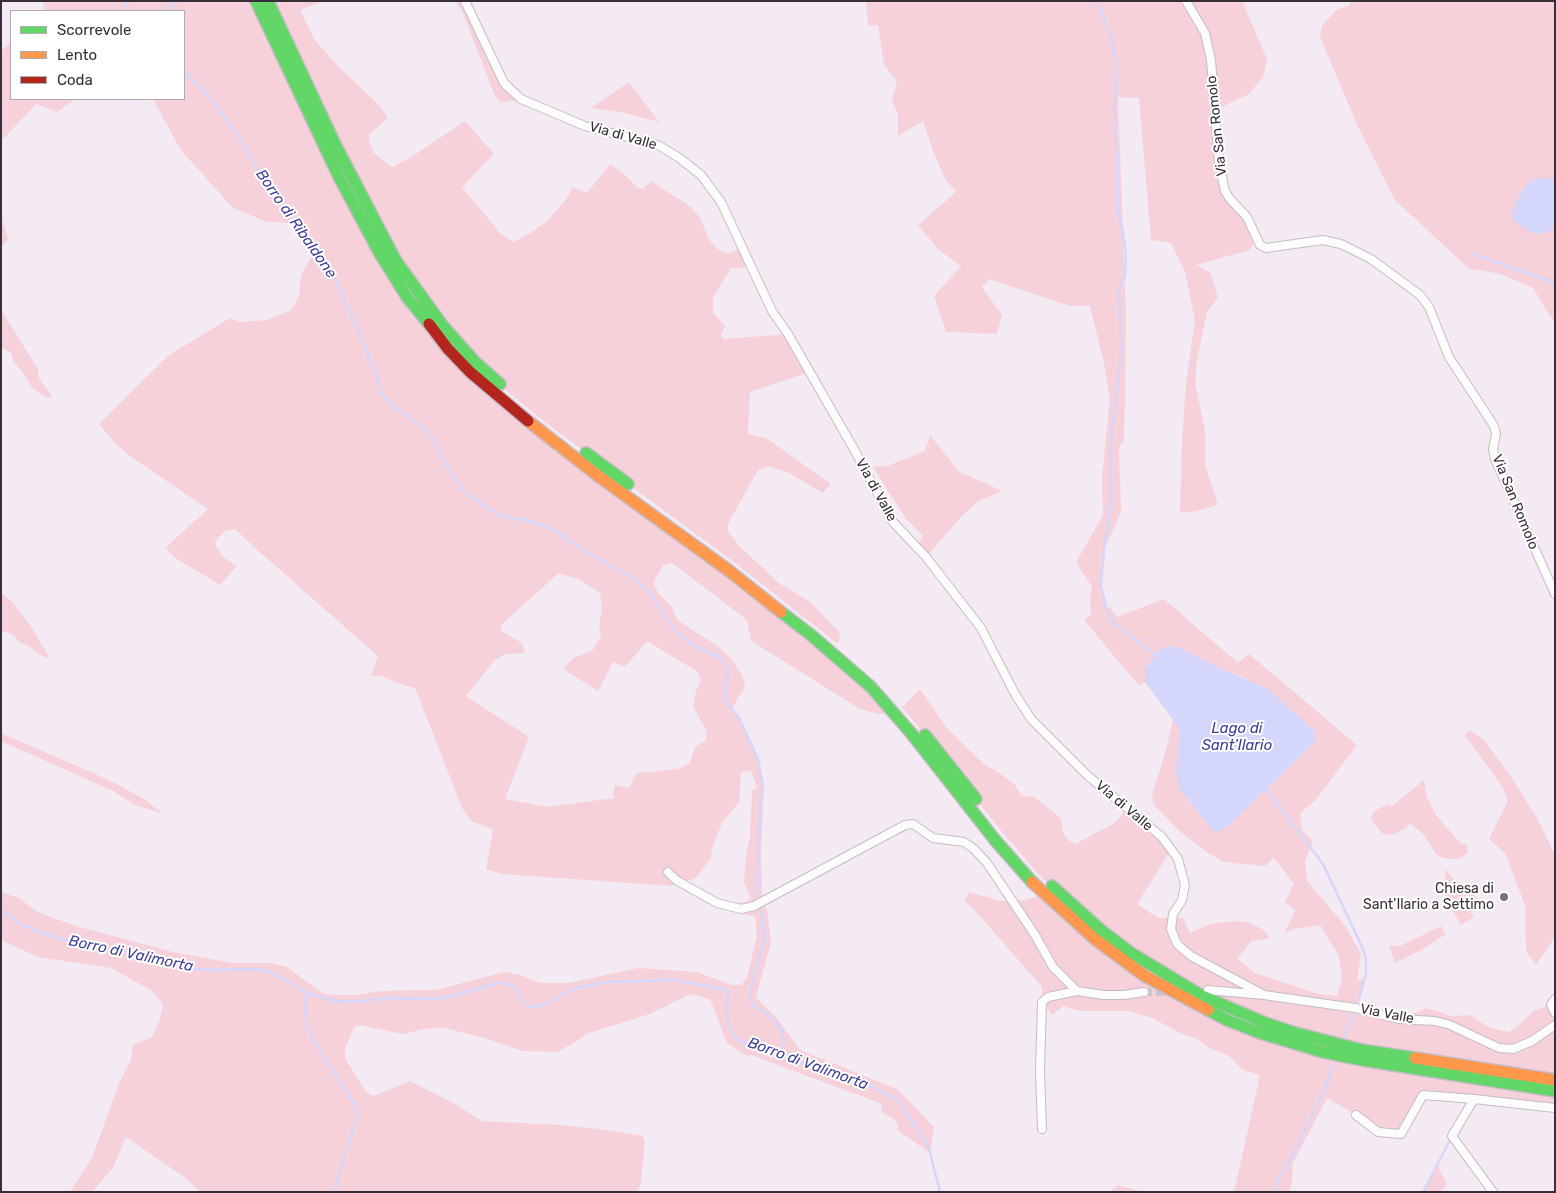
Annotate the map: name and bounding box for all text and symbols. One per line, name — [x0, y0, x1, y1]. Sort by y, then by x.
legend — [10, 10, 185, 100]
text: Scorrevole — [57, 21, 131, 39]
text: Lento — [57, 46, 97, 64]
text: Coda — [57, 71, 93, 89]
street label: Via San Romolo — [1203, 75, 1231, 177]
street label: Via di Valle — [587, 118, 659, 154]
water label: Borro di Ribaldone — [252, 166, 340, 282]
street label: Via San Romolo — [1488, 452, 1542, 552]
street label: Via di Valle — [852, 456, 900, 524]
water label: Lago di Sant'Ilario — [1202, 720, 1272, 755]
street label: Via di Valle — [1092, 777, 1156, 835]
place label: Chiesa di Sant'Ilario a Settimo — [1363, 881, 1494, 914]
marker: Chiesa di Sant'Ilario a Settimo — [1498, 891, 1510, 903]
water label: Borro di Valimorta — [67, 932, 195, 976]
street label: Via Valle — [1359, 1001, 1415, 1027]
water label: Borro di Valimorta — [745, 1034, 871, 1094]

